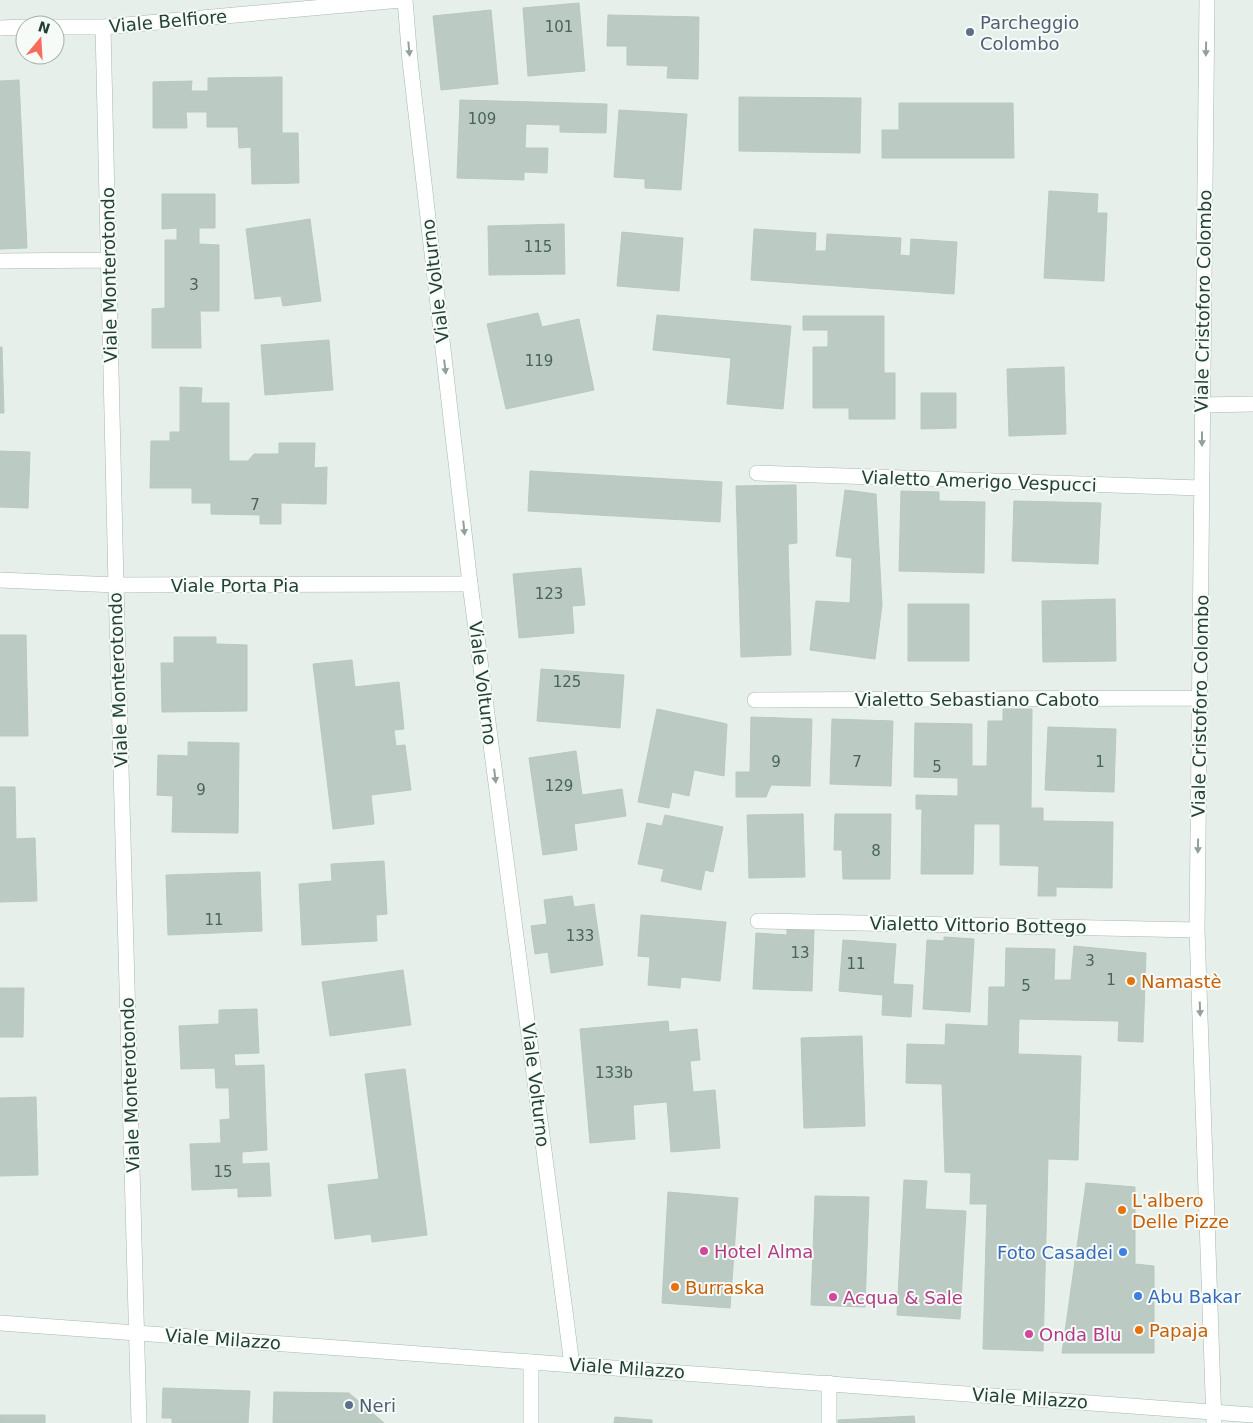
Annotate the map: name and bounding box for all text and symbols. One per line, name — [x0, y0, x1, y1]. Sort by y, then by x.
street label: Viale Belfiore — [108, 5, 228, 37]
place label: Parcheggio Colombo — [980, 12, 1079, 54]
north arrow — [15, 15, 65, 65]
text: N — [36, 18, 52, 37]
house number: 101 — [545, 18, 573, 36]
marker: Parcheggio Colombo — [964, 26, 976, 38]
one-way arrow — [405, 41, 413, 57]
one-way arrow — [1202, 41, 1210, 57]
house number: 109 — [468, 110, 496, 128]
street label: Viale Monterotondo — [97, 187, 121, 363]
street label: Viale Cristoforo Colombo — [1191, 189, 1215, 413]
street label: Viale Volturno — [417, 218, 453, 344]
house number: 115 — [524, 238, 552, 256]
house number: 3 — [189, 276, 199, 294]
house number: 119 — [525, 352, 553, 370]
one-way arrow — [441, 359, 449, 375]
one-way arrow — [1197, 431, 1205, 447]
street label: Vialetto Amerigo Vespucci — [861, 466, 1097, 496]
house number: 7 — [250, 496, 260, 514]
one-way arrow — [460, 520, 468, 536]
street label: Viale Porta Pia — [171, 575, 299, 596]
house number: 123 — [535, 585, 563, 603]
street label: Viale Monterotondo — [104, 592, 132, 768]
street label: Viale Cristoforo Colombo — [1188, 594, 1212, 818]
street label: Viale Volturno — [465, 620, 501, 746]
house number: 125 — [553, 673, 581, 691]
street label: Vialetto Sebastiano Caboto — [855, 689, 1099, 710]
house number: 9 — [771, 753, 781, 771]
house number: 7 — [852, 753, 862, 771]
house number: 1 — [1095, 753, 1105, 771]
house number: 5 — [932, 758, 942, 776]
one-way arrow — [491, 768, 499, 784]
house number: 129 — [545, 777, 573, 795]
house number: 9 — [196, 781, 206, 799]
one-way arrow — [1194, 838, 1202, 854]
house number: 8 — [871, 842, 881, 860]
house number: 11 — [204, 911, 224, 929]
street label: Vialetto Vittorio Bottego — [869, 913, 1087, 937]
house number: 133 — [566, 927, 594, 945]
house number: 13 — [790, 944, 810, 962]
house number: 3 — [1085, 952, 1095, 970]
house number: 11 — [846, 955, 866, 973]
house number: 1 — [1106, 971, 1116, 989]
place label: Namastè — [1141, 971, 1222, 992]
marker: Namastè — [1125, 975, 1137, 987]
house number: 5 — [1021, 977, 1031, 995]
street label: Viale Monterotondo — [116, 997, 144, 1173]
one-way arrow — [1196, 1001, 1204, 1017]
street label: Viale Volturno — [518, 1022, 554, 1148]
house number: 133b — [595, 1064, 633, 1082]
house number: 15 — [213, 1163, 233, 1181]
place label: L'albero Delle Pizze — [1132, 1190, 1229, 1232]
marker: L'albero Delle Pizze — [1116, 1204, 1128, 1216]
place label: Hotel Alma — [714, 1241, 813, 1262]
place label: Foto Casadei — [997, 1242, 1113, 1263]
marker: Hotel Alma — [698, 1245, 710, 1257]
marker: Foto Casadei — [1117, 1246, 1129, 1258]
place label: Burraska — [685, 1277, 765, 1298]
marker: Burraska — [669, 1281, 681, 1293]
place label: Abu Bakar — [1148, 1286, 1241, 1307]
place label: Acqua & Sale — [843, 1287, 963, 1308]
marker: Abu Bakar — [1132, 1290, 1144, 1302]
marker: Acqua & Sale — [827, 1291, 839, 1303]
place label: Papaja — [1149, 1320, 1209, 1341]
street label: Viale Milazzo — [164, 1324, 282, 1354]
place label: Onda Blu — [1039, 1324, 1122, 1345]
marker: Papaja — [1133, 1324, 1145, 1336]
marker: Onda Blu — [1023, 1328, 1035, 1340]
street label: Viale Milazzo — [568, 1353, 686, 1383]
street label: Viale Milazzo — [971, 1383, 1089, 1413]
place label: Neri — [359, 1395, 396, 1416]
marker: Neri — [343, 1399, 355, 1411]

